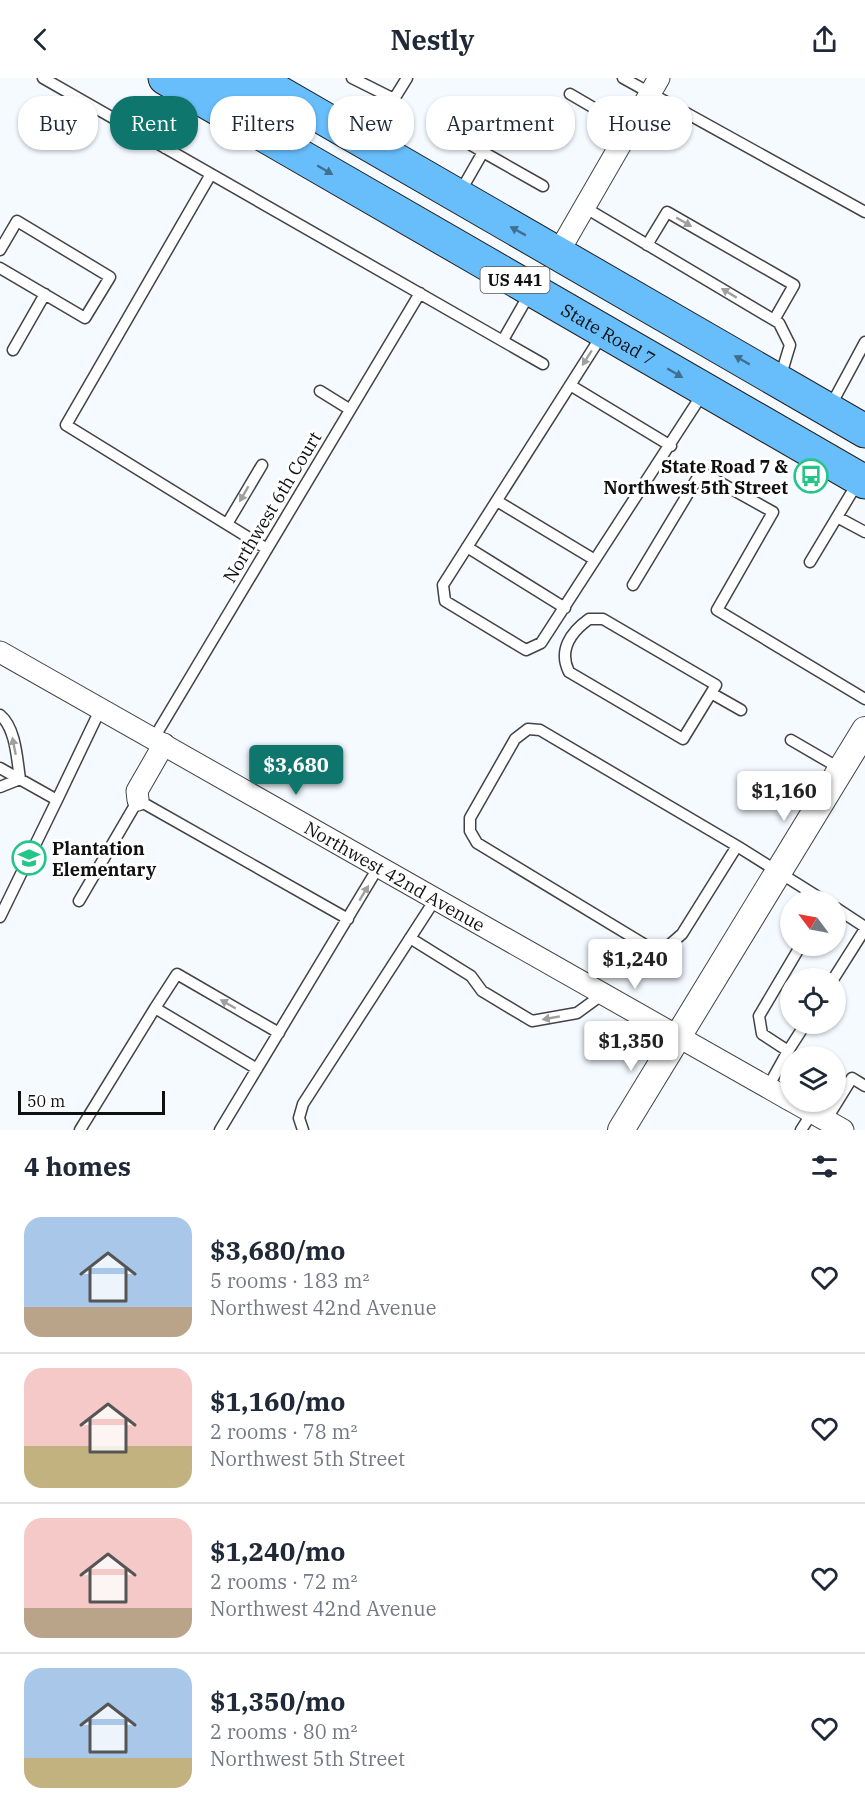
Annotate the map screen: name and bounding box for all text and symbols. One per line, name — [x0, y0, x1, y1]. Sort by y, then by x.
text: Nestly — [390, 22, 475, 57]
icon: back — [24, 23, 57, 56]
icon: share — [808, 23, 841, 56]
chip: Buy — [18, 96, 98, 150]
chip: Rent — [110, 96, 198, 150]
chip: Filters — [210, 96, 316, 150]
chip: New — [328, 96, 414, 150]
chip: Apartment — [426, 96, 575, 150]
chip: House — [587, 96, 692, 150]
one-way arrow — [316, 165, 333, 175]
one-way arrow — [676, 217, 693, 227]
one-way arrow — [509, 226, 526, 236]
road number: US 441 — [480, 267, 550, 293]
one-way arrow — [720, 288, 737, 298]
street label: State Road 7 — [557, 298, 660, 370]
one-way arrow — [581, 350, 593, 366]
one-way arrow — [733, 355, 750, 365]
one-way arrow — [667, 368, 684, 378]
street label: Northwest 6th Court — [218, 427, 326, 587]
place label: State Road 7 & Northwest 5th Street — [604, 455, 789, 499]
bus stop icon: State Road 7 & Northwest 5th Street — [793, 458, 829, 494]
one-way arrow — [239, 486, 250, 502]
one-way arrow — [8, 736, 18, 755]
pin: $3,680 — [247, 745, 345, 796]
text: $3,680 — [263, 751, 329, 778]
pin: $1,160 — [735, 771, 833, 822]
text: $1,160 — [751, 777, 817, 804]
street label: Northwest 42nd Avenue — [301, 816, 489, 936]
place label: Plantation Elementary — [52, 837, 157, 881]
school or university icon: Plantation Elementary — [11, 840, 47, 876]
one-way arrow — [358, 885, 369, 901]
north arrow — [780, 890, 846, 956]
map controls — [780, 890, 846, 1112]
pin: $1,240 — [586, 939, 684, 990]
text: $1,240 — [602, 945, 668, 972]
button: locate — [780, 968, 846, 1034]
one-way arrow — [220, 998, 236, 1009]
one-way arrow — [542, 1013, 561, 1022]
pin: $1,350 — [582, 1021, 680, 1072]
text: $1,350 — [598, 1027, 664, 1054]
button: layers — [780, 1046, 846, 1112]
scale bar — [18, 1088, 165, 1116]
text: 50 m — [27, 1091, 65, 1111]
text: 4 homes — [24, 1149, 131, 1183]
icon: filters — [808, 1150, 841, 1183]
text: $3,680/mo — [210, 1233, 345, 1267]
icon: home — [72, 1241, 144, 1313]
icon: heart — [808, 1261, 841, 1294]
text: 5 rooms · 183 m² — [210, 1267, 369, 1294]
text: Northwest 42nd Avenue — [210, 1294, 436, 1321]
text: $1,160/mo — [210, 1384, 345, 1418]
icon: home — [72, 1392, 144, 1464]
icon: heart — [808, 1412, 841, 1445]
text: 2 rooms · 78 m² — [210, 1418, 357, 1445]
text: Northwest 5th Street — [210, 1445, 405, 1472]
text: $1,240/mo — [210, 1534, 345, 1568]
icon: home — [72, 1542, 144, 1614]
icon: heart — [808, 1562, 841, 1595]
text: 2 rooms · 72 m² — [210, 1568, 357, 1595]
text: Northwest 42nd Avenue — [210, 1595, 436, 1622]
text: $1,350/mo — [210, 1684, 345, 1718]
icon: home — [72, 1692, 144, 1764]
icon: heart — [808, 1712, 841, 1745]
text: 2 rooms · 80 m² — [210, 1718, 357, 1745]
text: Northwest 5th Street — [210, 1745, 405, 1772]

